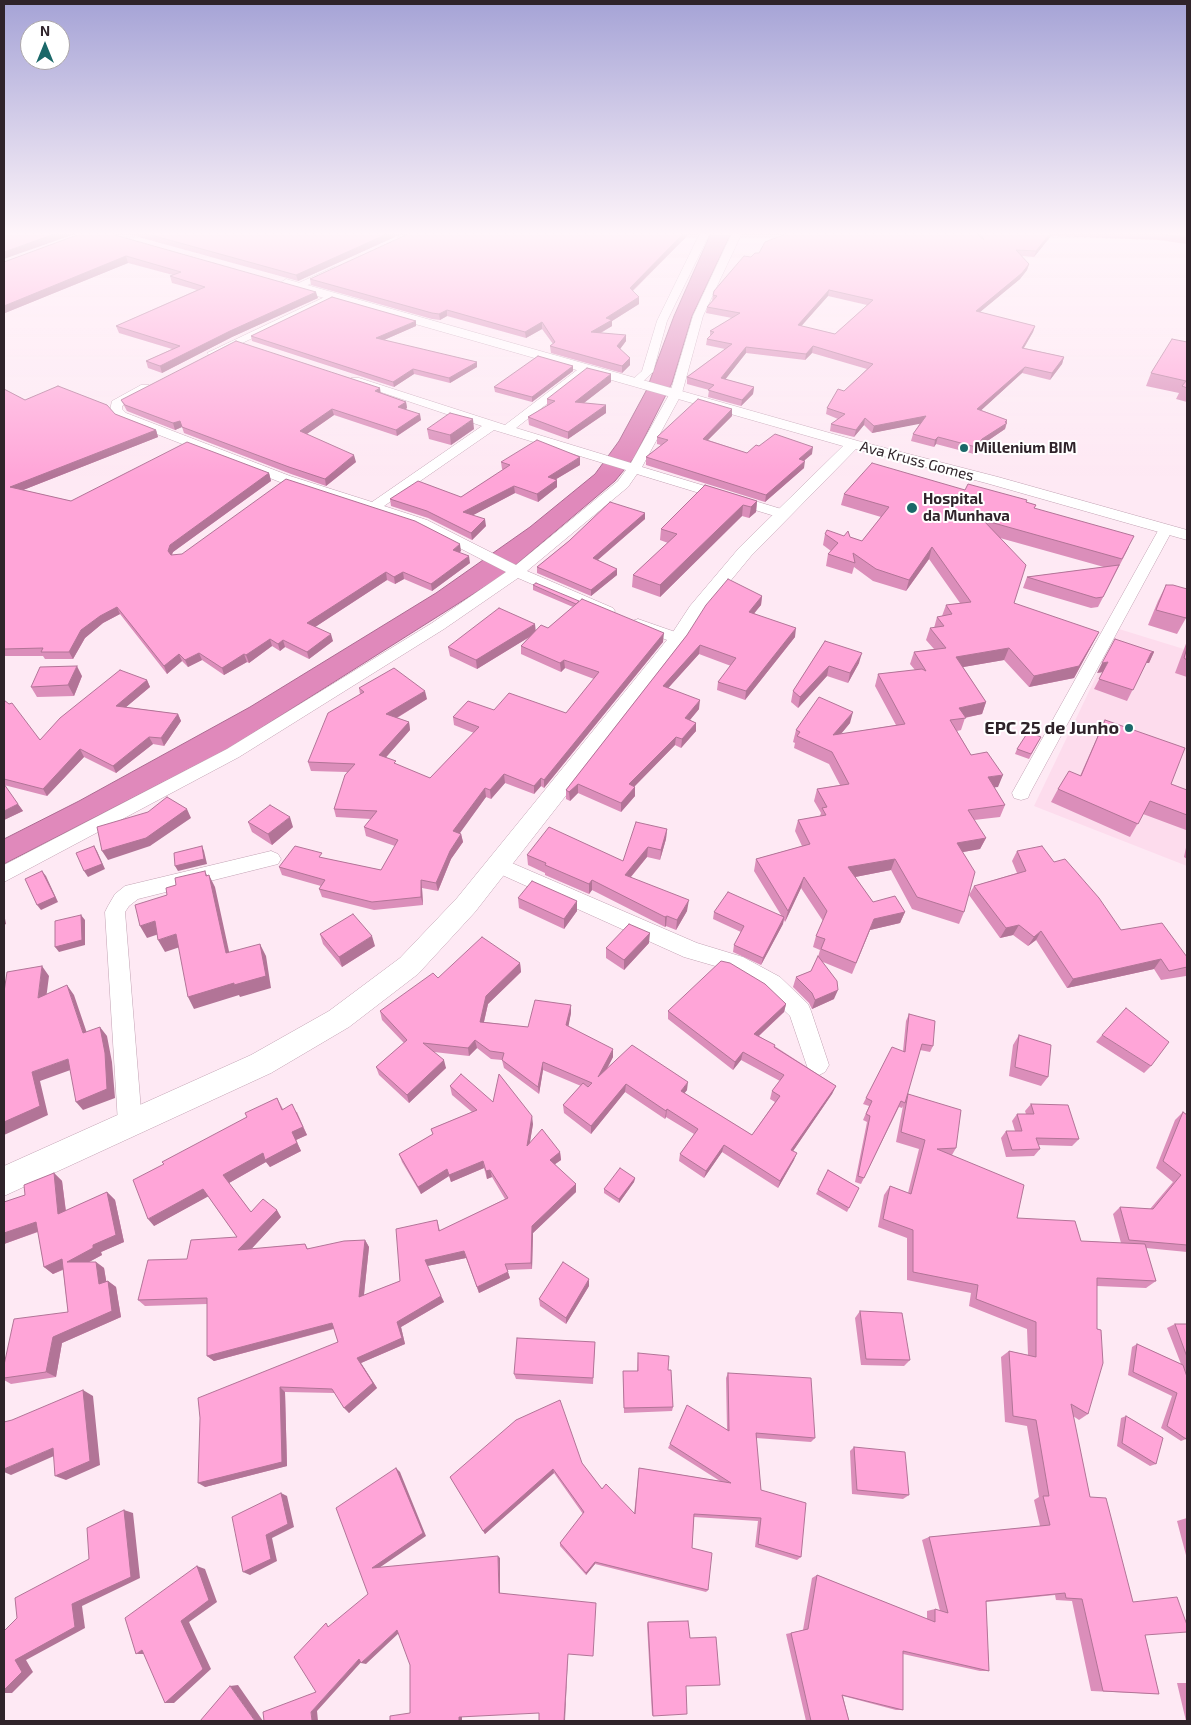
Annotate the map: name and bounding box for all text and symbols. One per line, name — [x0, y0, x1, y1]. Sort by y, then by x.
north arrow — [20, 20, 70, 70]
text: N — [40, 22, 50, 39]
street label: Ava Kruss Gomes — [858, 437, 976, 485]
place label: Millenium BIM — [974, 439, 1076, 457]
marker: Millenium BIM — [958, 442, 970, 454]
place label: Hospital da Munhava — [923, 490, 1010, 525]
marker: Hospital da Munhava — [905, 501, 919, 515]
place label: EPC 25 de Junho — [984, 717, 1119, 739]
marker: EPC 25 de Junho — [1123, 722, 1135, 734]

